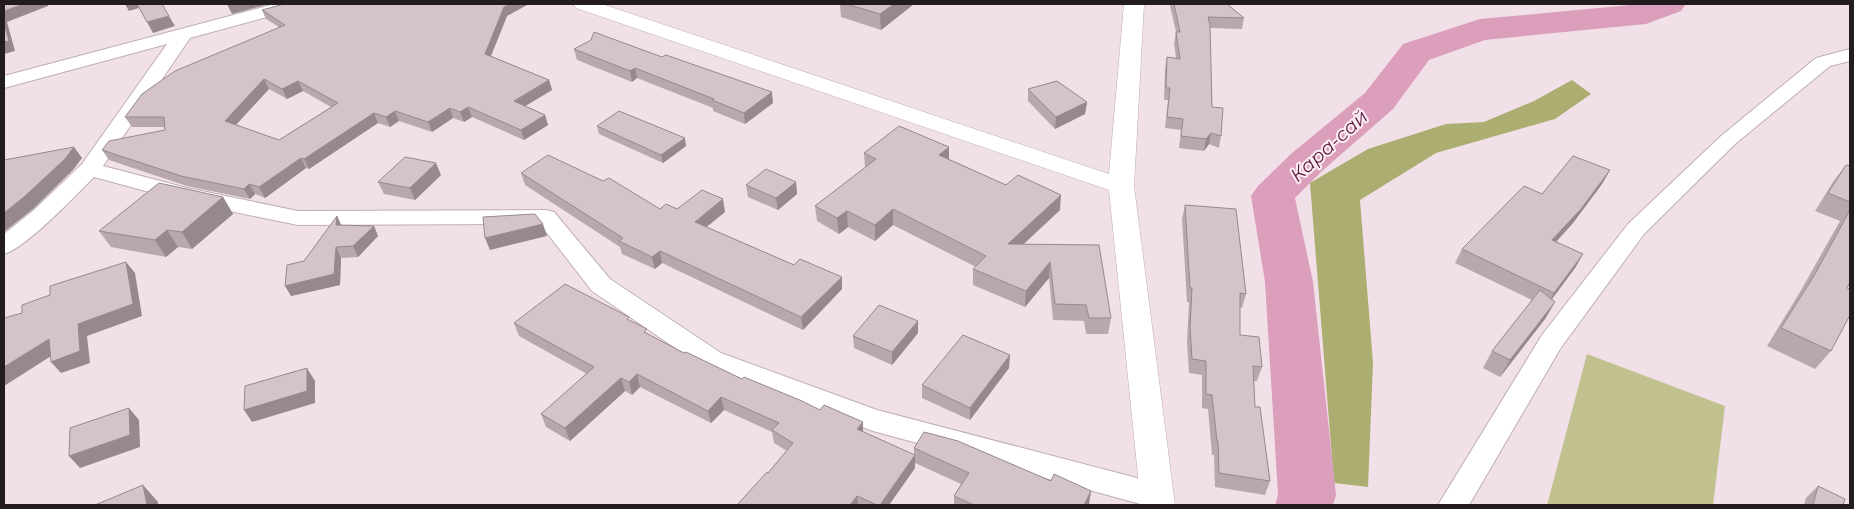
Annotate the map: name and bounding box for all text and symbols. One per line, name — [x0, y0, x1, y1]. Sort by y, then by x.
water label: Кара-сай — [1285, 105, 1373, 187]

